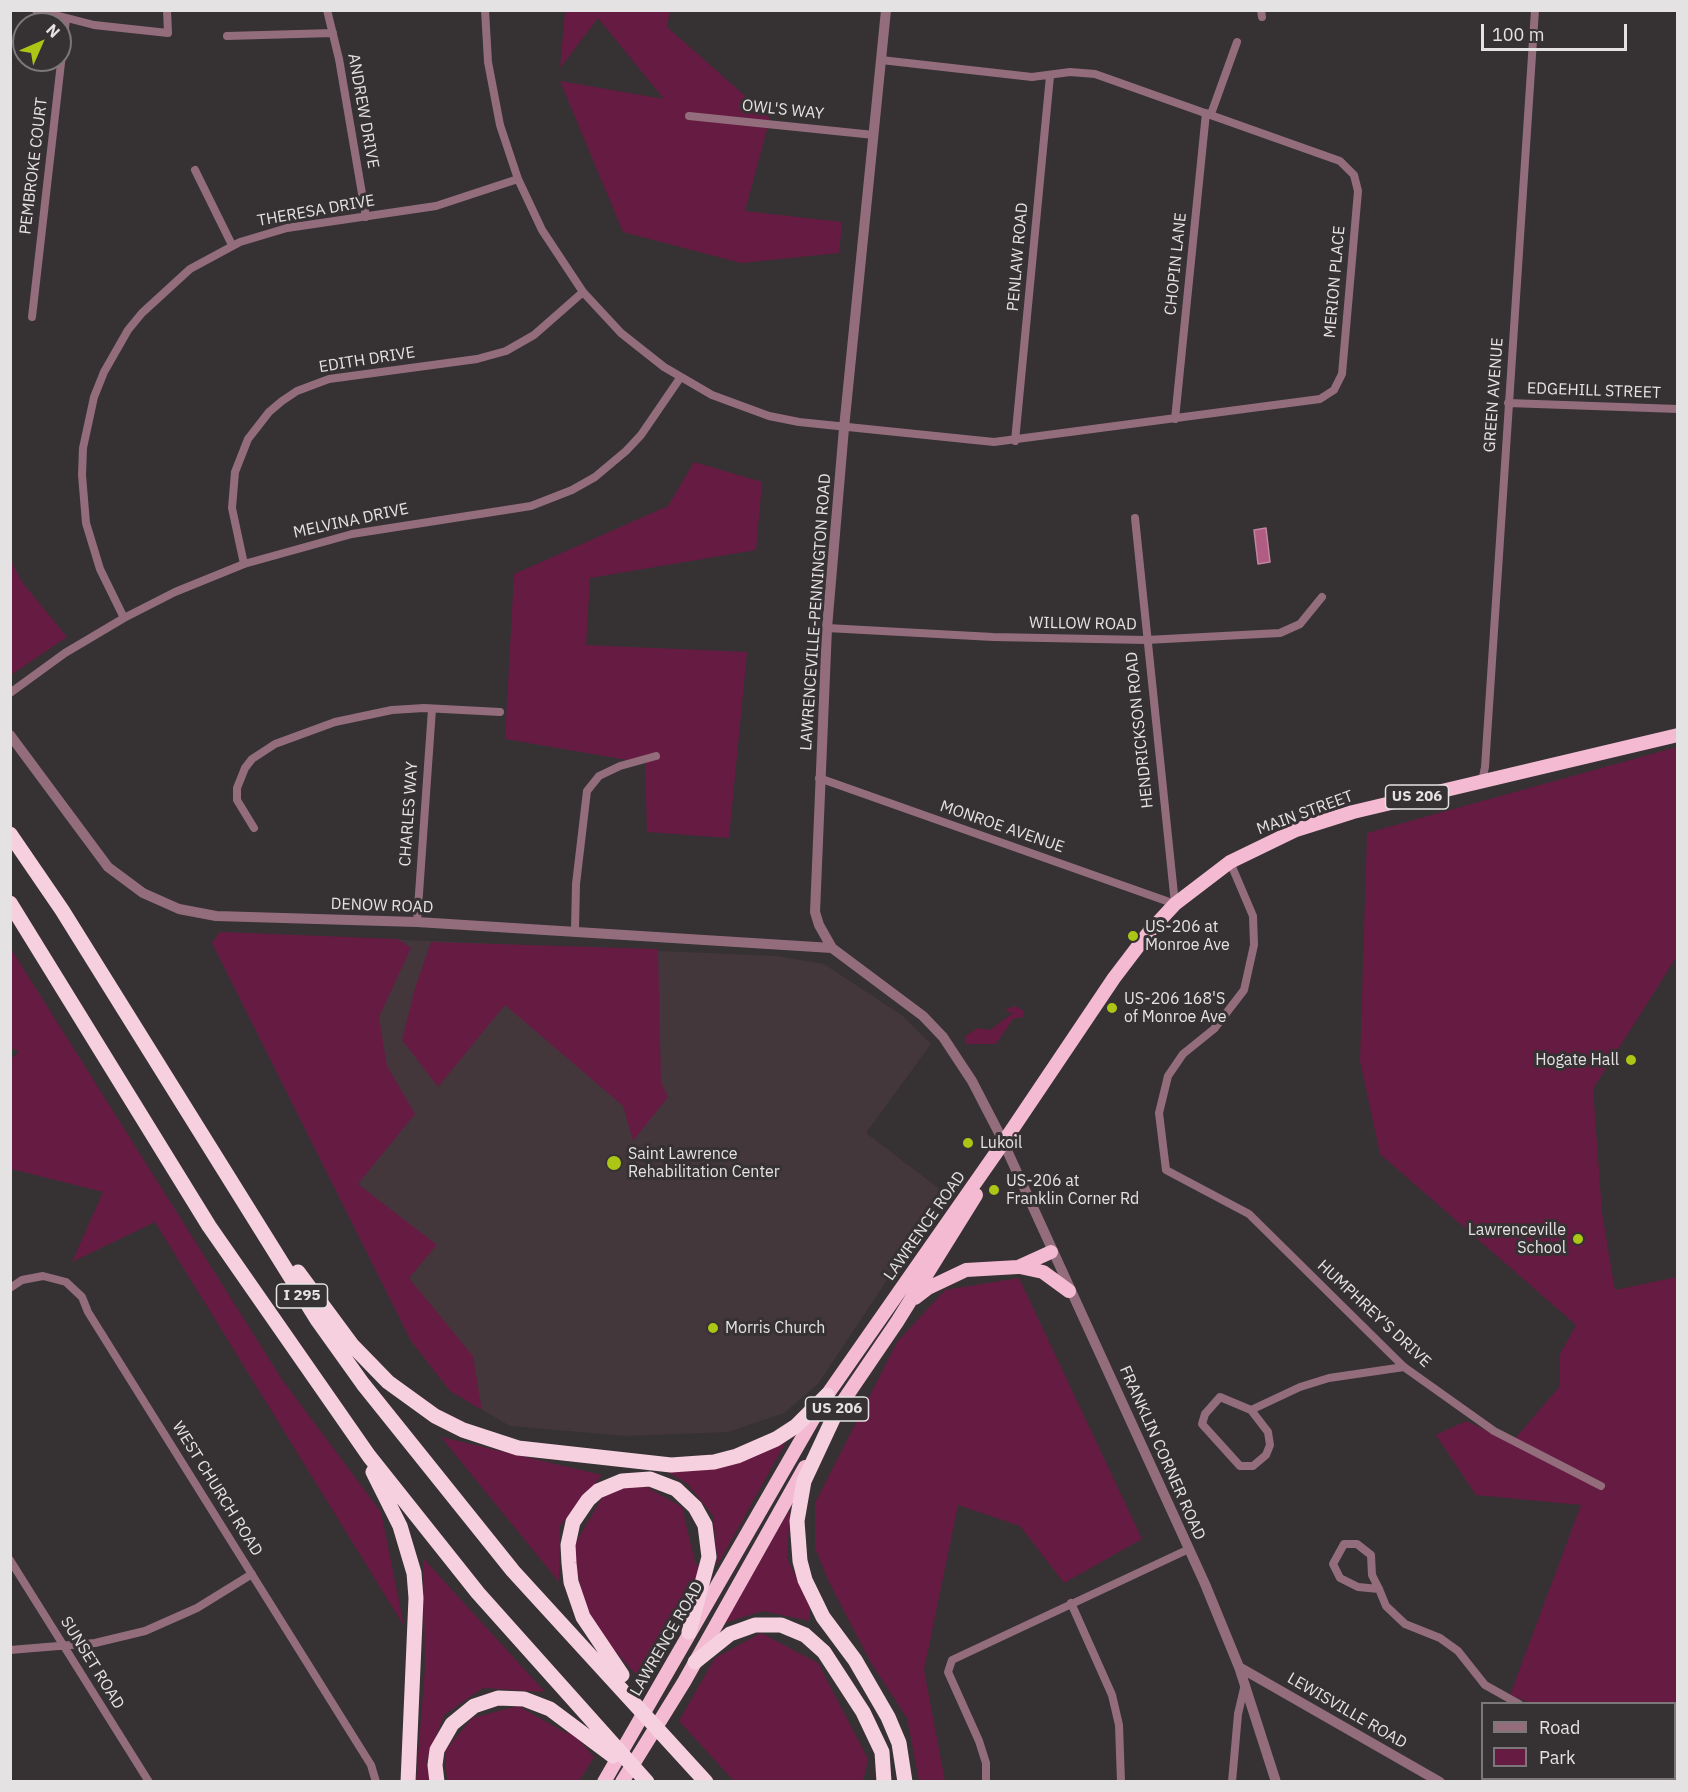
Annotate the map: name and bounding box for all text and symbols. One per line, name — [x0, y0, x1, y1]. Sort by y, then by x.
north arrow — [12, 12, 72, 72]
scale bar — [1484, 12, 1630, 50]
text: N — [42, 20, 64, 42]
text: 100 m — [1492, 23, 1544, 46]
street label: ANDREW DRIVE — [343, 52, 383, 170]
street label: PEMBROKE COURT — [16, 96, 52, 236]
street label: OWL'S WAY — [741, 96, 825, 124]
street label: THERESA DRIVE — [256, 191, 376, 231]
street label: PENLAW ROAD — [1004, 202, 1032, 312]
street label: CHOPIN LANE — [1161, 212, 1191, 316]
street label: MERION PLACE — [1321, 225, 1349, 339]
street label: GREEN AVENUE — [1480, 337, 1508, 453]
street label: EDITH DRIVE — [318, 343, 416, 377]
street label: EDGEHILL STREET — [1527, 379, 1661, 403]
street label: LAWRENCEVILLE-PENNINGTON ROAD — [797, 473, 835, 751]
street label: MELVINA DRIVE — [292, 499, 410, 543]
street label: WILLOW ROAD — [1029, 613, 1137, 635]
street label: HENDRICKSON ROAD — [1122, 651, 1158, 809]
street label: CHARLES WAY — [396, 761, 422, 867]
road number: US 206 — [1386, 785, 1448, 809]
street label: MAIN STREET — [1254, 787, 1356, 839]
street label: MONROE AVENUE — [937, 797, 1067, 857]
street label: DENOW ROAD — [330, 895, 434, 917]
place label: US-206 at Monroe Ave — [1145, 917, 1230, 955]
marker: US-206 at Monroe Ave — [1126, 929, 1140, 943]
place label: US-206 168'S of Monroe Ave — [1124, 989, 1227, 1027]
marker: US-206 168'S of Monroe Ave — [1105, 1001, 1119, 1015]
place label: Hogate Hall — [1535, 1050, 1619, 1070]
marker: Hogate Hall — [1624, 1053, 1638, 1067]
place label: Lukoil — [980, 1133, 1022, 1153]
marker: Lukoil — [961, 1136, 975, 1150]
place label: Saint Lawrence Rehabilitation Center — [628, 1144, 780, 1182]
marker: Saint Lawrence Rehabilitation Center — [605, 1154, 623, 1172]
street label: LAWRENCE ROAD — [880, 1168, 970, 1284]
place label: US-206 at Franklin Corner Rd — [1006, 1171, 1139, 1209]
marker: US-206 at Franklin Corner Rd — [987, 1183, 1001, 1197]
place label: Lawrenceville School — [1468, 1220, 1566, 1258]
marker: Lawrenceville School — [1571, 1232, 1585, 1246]
street label: HUMPHREY'S DRIVE — [1313, 1256, 1435, 1372]
road number: I 295 — [276, 1284, 328, 1308]
place label: Morris Church — [725, 1318, 825, 1338]
marker: Morris Church — [706, 1321, 720, 1335]
street label: FRANKLIN CORNER ROAD — [1115, 1363, 1209, 1543]
road number: US 206 — [806, 1397, 868, 1421]
street label: WEST CHURCH ROAD — [168, 1418, 266, 1560]
street label: LAWRENCE ROAD — [626, 1578, 708, 1700]
street label: SUNSET ROAD — [56, 1613, 128, 1713]
street label: LEWISVILLE ROAD — [1284, 1669, 1410, 1753]
legend — [1481, 1702, 1676, 1780]
text: Road — [1539, 1716, 1580, 1739]
text: Park — [1539, 1746, 1575, 1769]

